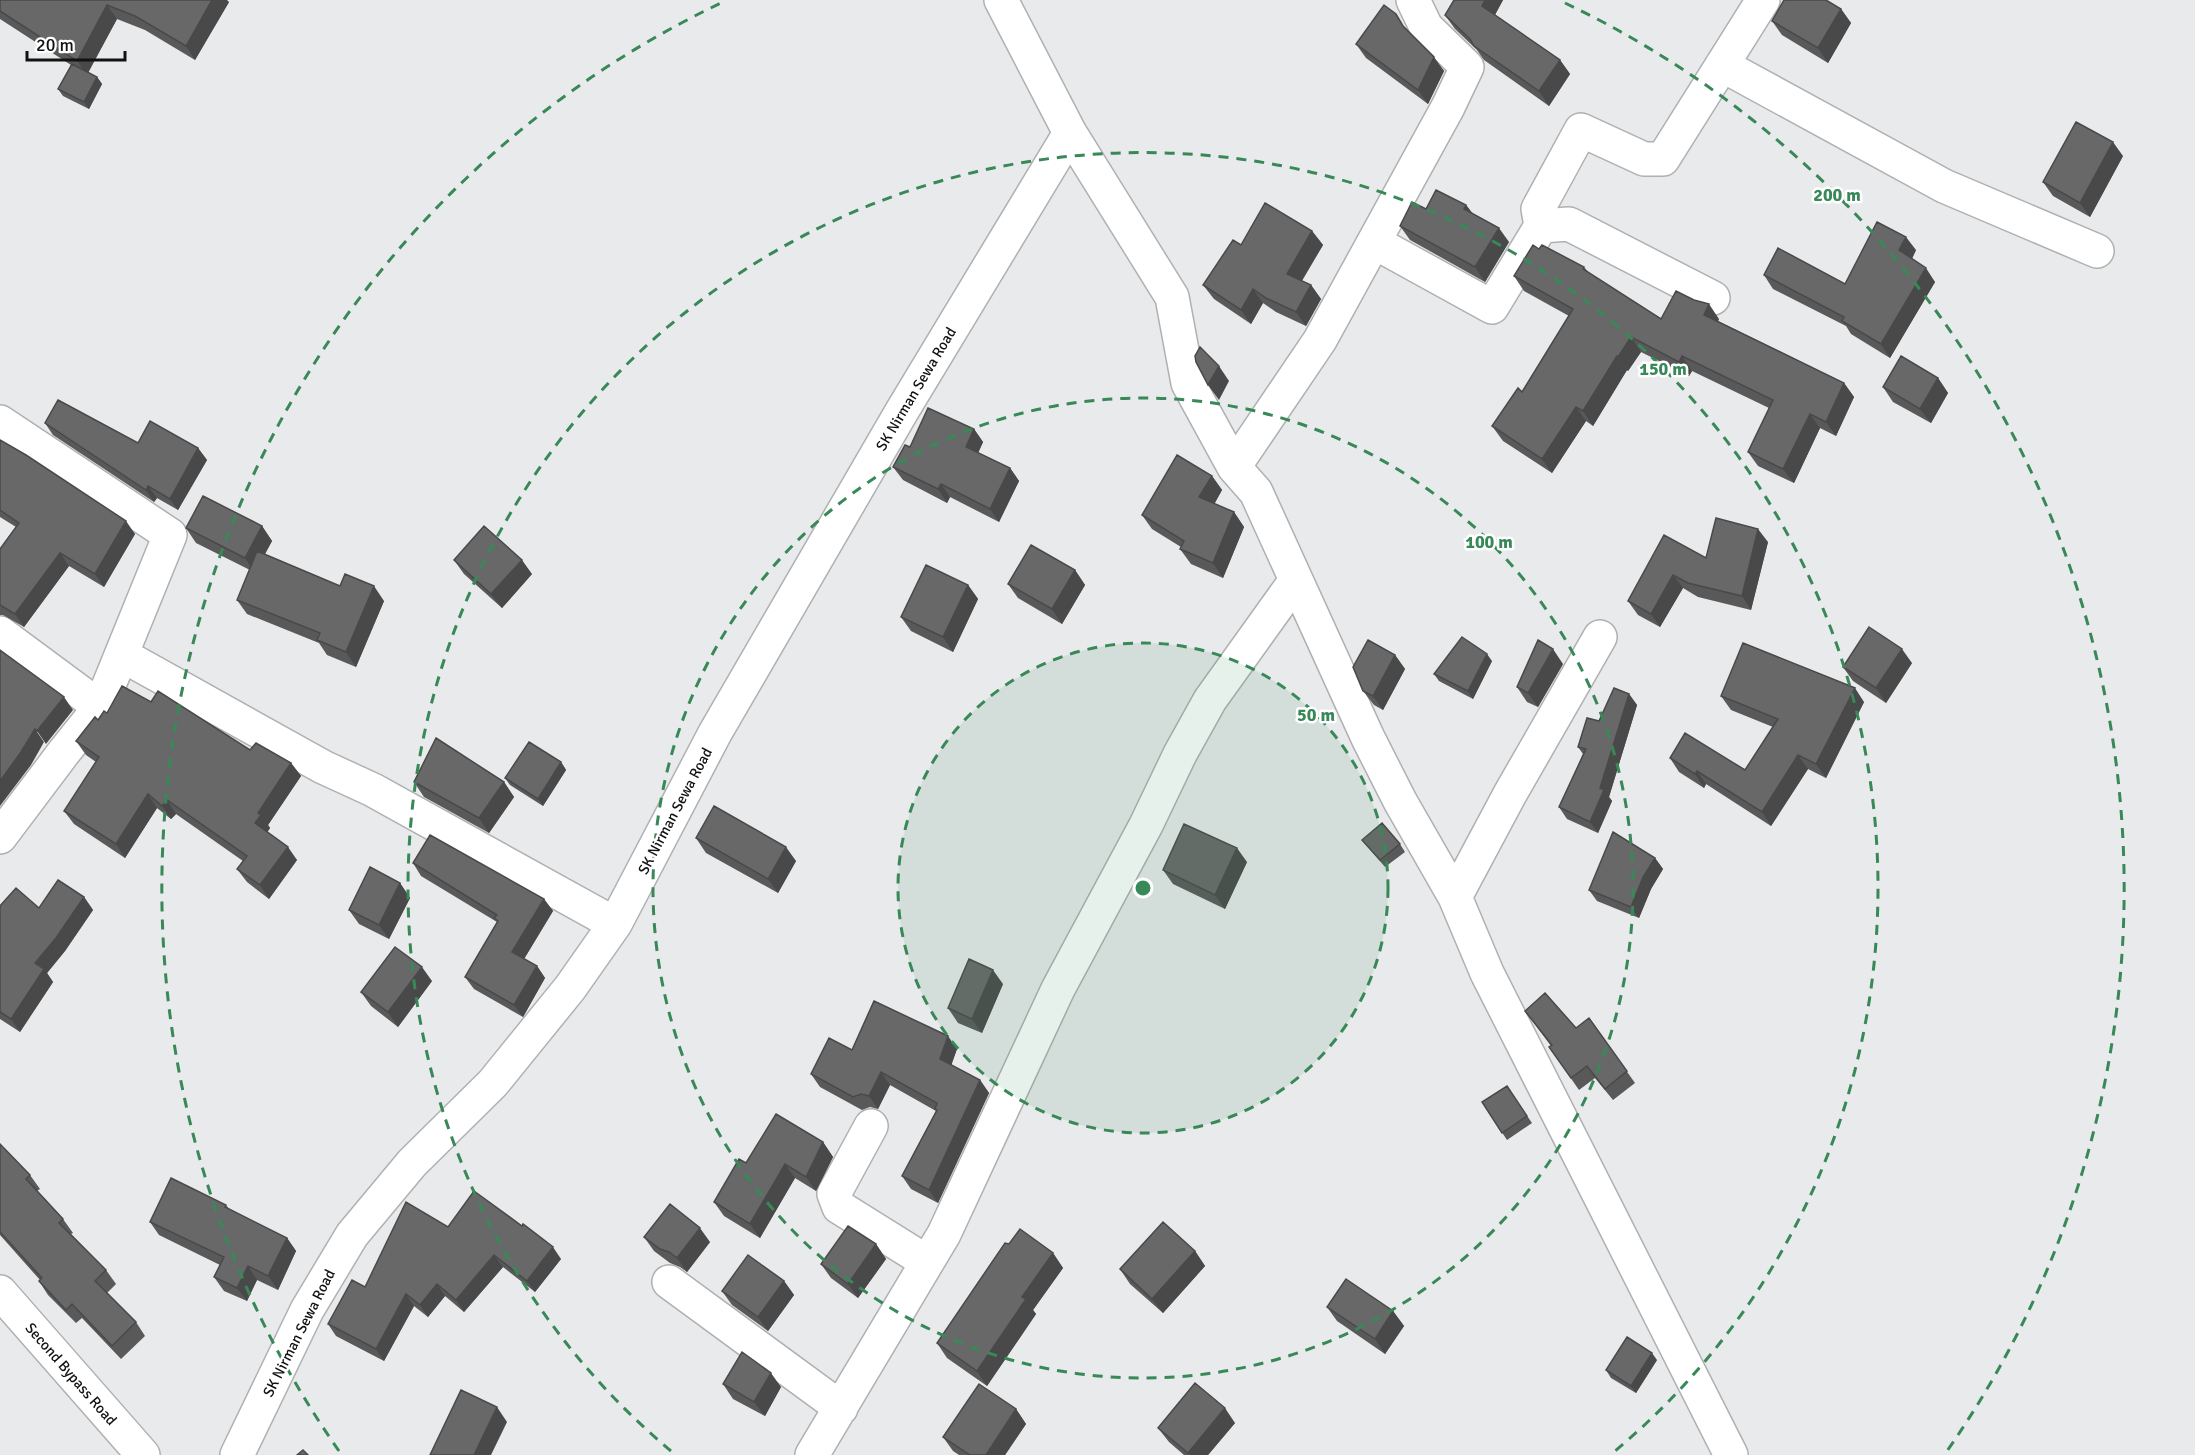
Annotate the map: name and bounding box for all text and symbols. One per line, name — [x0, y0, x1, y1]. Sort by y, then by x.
scale bar — [27, 24, 124, 62]
text: 20 m — [36, 34, 74, 56]
text: 200 m — [1813, 184, 1861, 206]
street label: SK Nirman Sewa Road — [872, 324, 960, 454]
text: 150 m — [1639, 358, 1687, 380]
text: 100 m — [1465, 531, 1513, 553]
text: 50 m — [1297, 704, 1335, 726]
street label: SK Nirman Sewa Road — [634, 745, 716, 877]
centre of rings — [1133, 878, 1153, 898]
street label: SK Nirman Sewa Road — [259, 1266, 339, 1400]
street label: Second Bypass Road — [22, 1319, 120, 1429]

